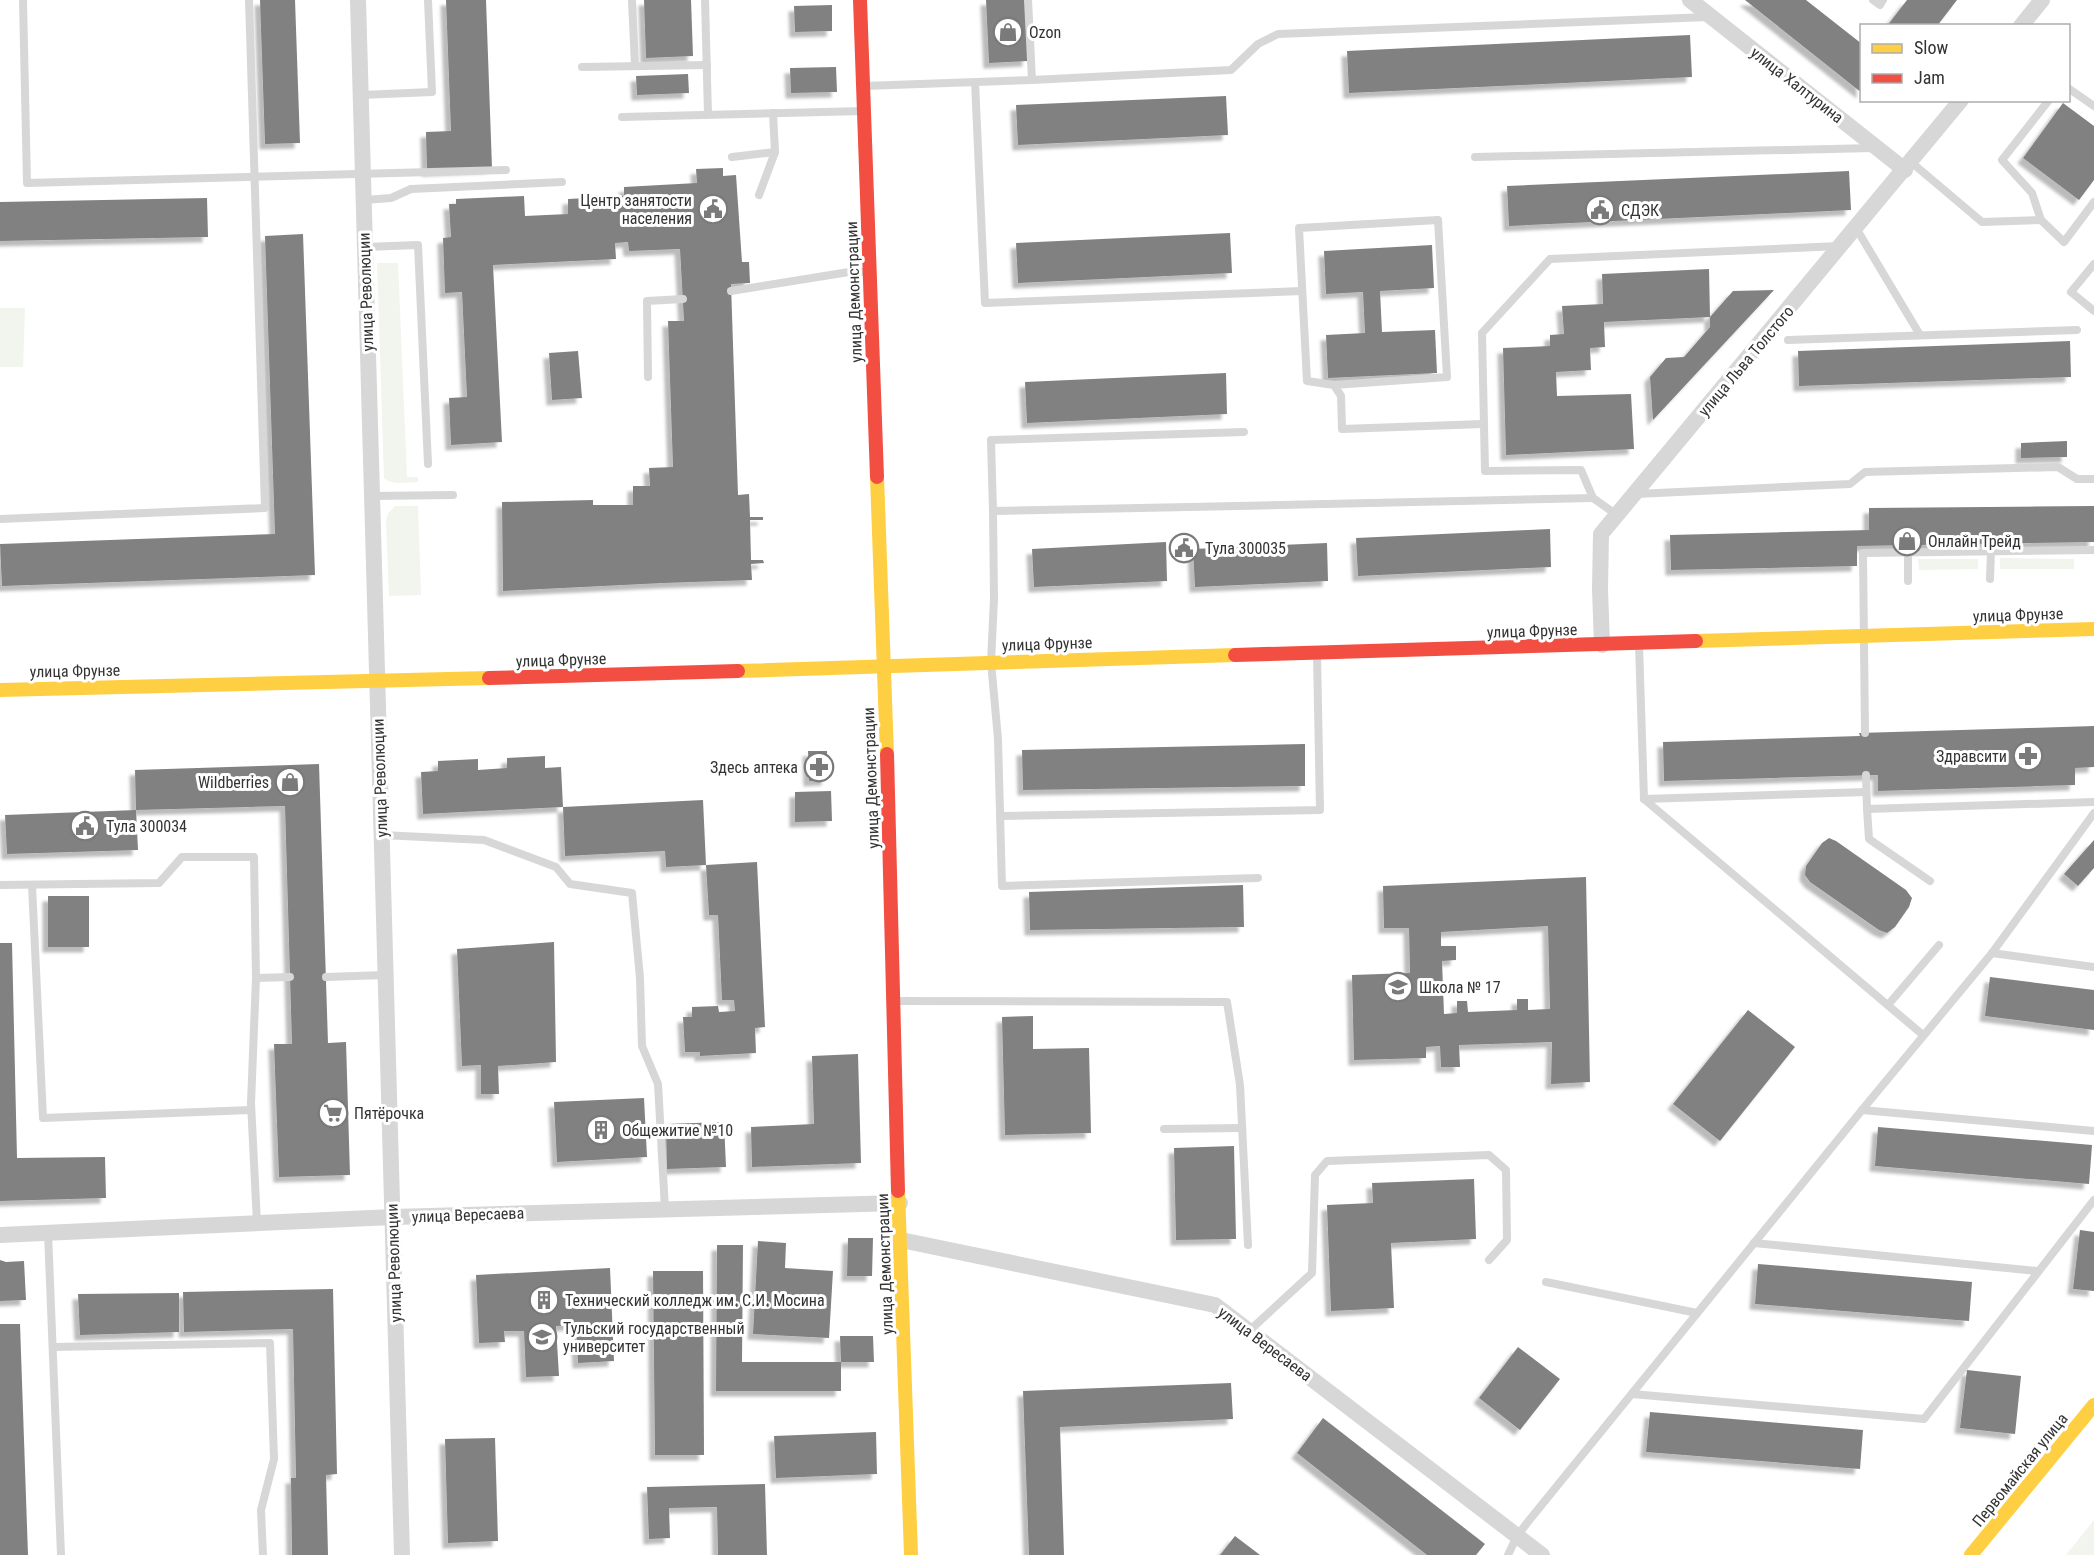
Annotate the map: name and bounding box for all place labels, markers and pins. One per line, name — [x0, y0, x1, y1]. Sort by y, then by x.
shop icon: Ozon — [992, 16, 1024, 48]
place label: Ozon — [1029, 23, 1061, 42]
place label: Центр занятости населения — [580, 191, 692, 228]
public building icon: Центр занятости населения — [697, 193, 729, 225]
public building icon: СДЭК — [1584, 194, 1616, 226]
place label: СДЭК — [1621, 201, 1659, 220]
shop icon: Онлайн Трейд — [1891, 525, 1923, 557]
public building icon: Тула 300035 — [1168, 532, 1200, 564]
place label: Онлайн Трейд — [1928, 532, 2021, 551]
place label: Тула 300035 — [1205, 539, 1286, 558]
pharmacy icon: Здравсити — [2012, 740, 2044, 772]
place label: Здравсити — [1936, 747, 2007, 766]
pharmacy icon: Здесь аптека — [803, 751, 835, 783]
place label: Здесь аптека — [710, 758, 798, 777]
shop icon: Wildberries — [274, 766, 306, 798]
place label: Wildberries — [198, 773, 269, 792]
public building icon: Тула 300034 — [69, 810, 101, 842]
place label: Тула 300034 — [106, 817, 187, 836]
school or university icon: Школа № 17 — [1382, 971, 1414, 1003]
place label: Школа № 17 — [1419, 978, 1501, 997]
supermarket icon: Пятёрочка — [317, 1097, 349, 1129]
place label: Пятёрочка — [354, 1104, 424, 1123]
building icon: Общежитие №10 — [585, 1114, 617, 1146]
place label: Общежитие №10 — [622, 1121, 733, 1140]
building icon: Технический колледж им. С.И. Мосина — [528, 1284, 560, 1316]
place label: Технический колледж им. С.И. Мосина — [565, 1291, 825, 1310]
place label: Тульский государственный университет — [563, 1319, 745, 1356]
school or university icon: Тульский государственный университет — [526, 1321, 558, 1353]

